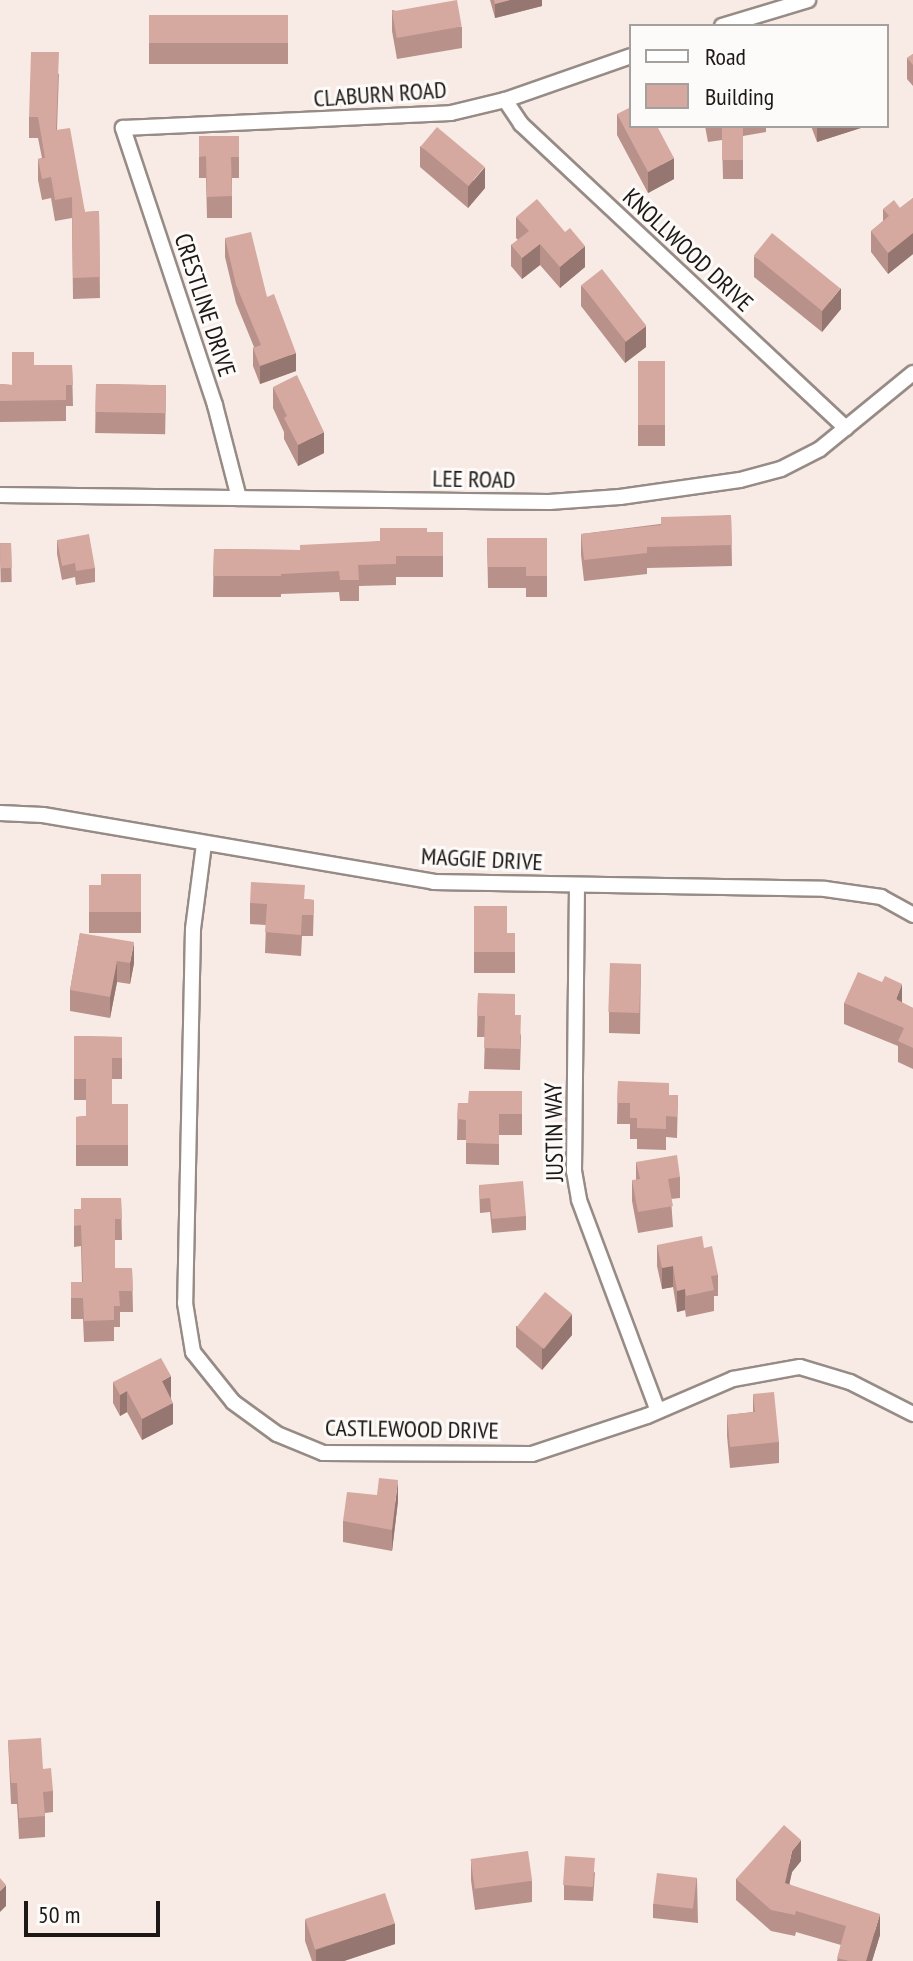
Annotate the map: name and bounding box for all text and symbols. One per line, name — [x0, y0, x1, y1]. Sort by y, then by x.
legend — [629, 24, 889, 128]
text: Road — [705, 41, 746, 72]
street label: CLABURN ROAD — [313, 75, 447, 113]
text: Building — [705, 81, 774, 112]
street label: KNOLLWOOD DRIVE — [617, 182, 759, 318]
street label: CRESTLINE DRIVE — [168, 230, 242, 380]
street label: LEE ROAD — [432, 464, 516, 494]
street label: MAGGIE DRIVE — [420, 841, 544, 877]
street label: JUSTIN WAY — [539, 1082, 569, 1182]
street label: CASTLEWOOD DRIVE — [325, 1413, 499, 1445]
scale bar — [28, 1885, 164, 1935]
text: 50 m — [38, 1899, 80, 1930]

